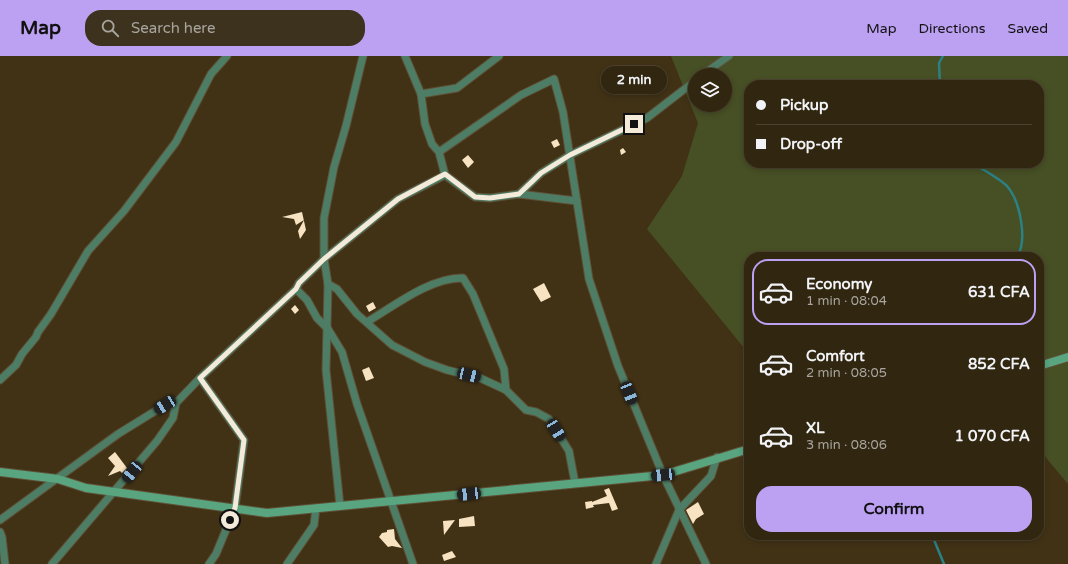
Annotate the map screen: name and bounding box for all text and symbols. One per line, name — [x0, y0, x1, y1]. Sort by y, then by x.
search box — [85, 10, 365, 46]
text: Map — [20, 17, 61, 39]
icon: search — [99, 17, 121, 39]
text: Search here — [131, 19, 215, 37]
text: Map — [866, 20, 897, 37]
text: Directions — [919, 20, 986, 37]
text: Saved — [1008, 20, 1048, 37]
callout: 2 min — [601, 66, 667, 94]
map controls — [688, 68, 732, 112]
button: layers — [688, 68, 732, 112]
text: 2 min — [617, 72, 651, 88]
text: Pickup — [780, 96, 828, 114]
route end — [625, 115, 643, 133]
text: Drop-off — [780, 135, 842, 153]
icon: car — [758, 274, 794, 310]
text: Economy — [806, 275, 872, 293]
text: 631 CFA — [968, 283, 1030, 301]
text: 1 min · 08:04 — [806, 293, 887, 309]
icon: car — [758, 346, 794, 382]
text: Comfort — [806, 347, 865, 365]
text: 852 CFA — [968, 355, 1030, 373]
text: 2 min · 08:05 — [806, 365, 887, 381]
car — [456, 366, 482, 384]
car — [619, 380, 639, 406]
car — [152, 394, 178, 416]
car — [545, 417, 567, 443]
icon: car — [758, 418, 794, 454]
text: XL — [806, 419, 825, 437]
text: 1 070 CFA — [955, 427, 1030, 445]
text: 3 min · 08:06 — [806, 437, 887, 453]
car — [120, 459, 144, 485]
car — [651, 468, 675, 482]
button: Confirm — [756, 486, 1032, 532]
car — [456, 487, 482, 501]
route start — [221, 511, 239, 529]

